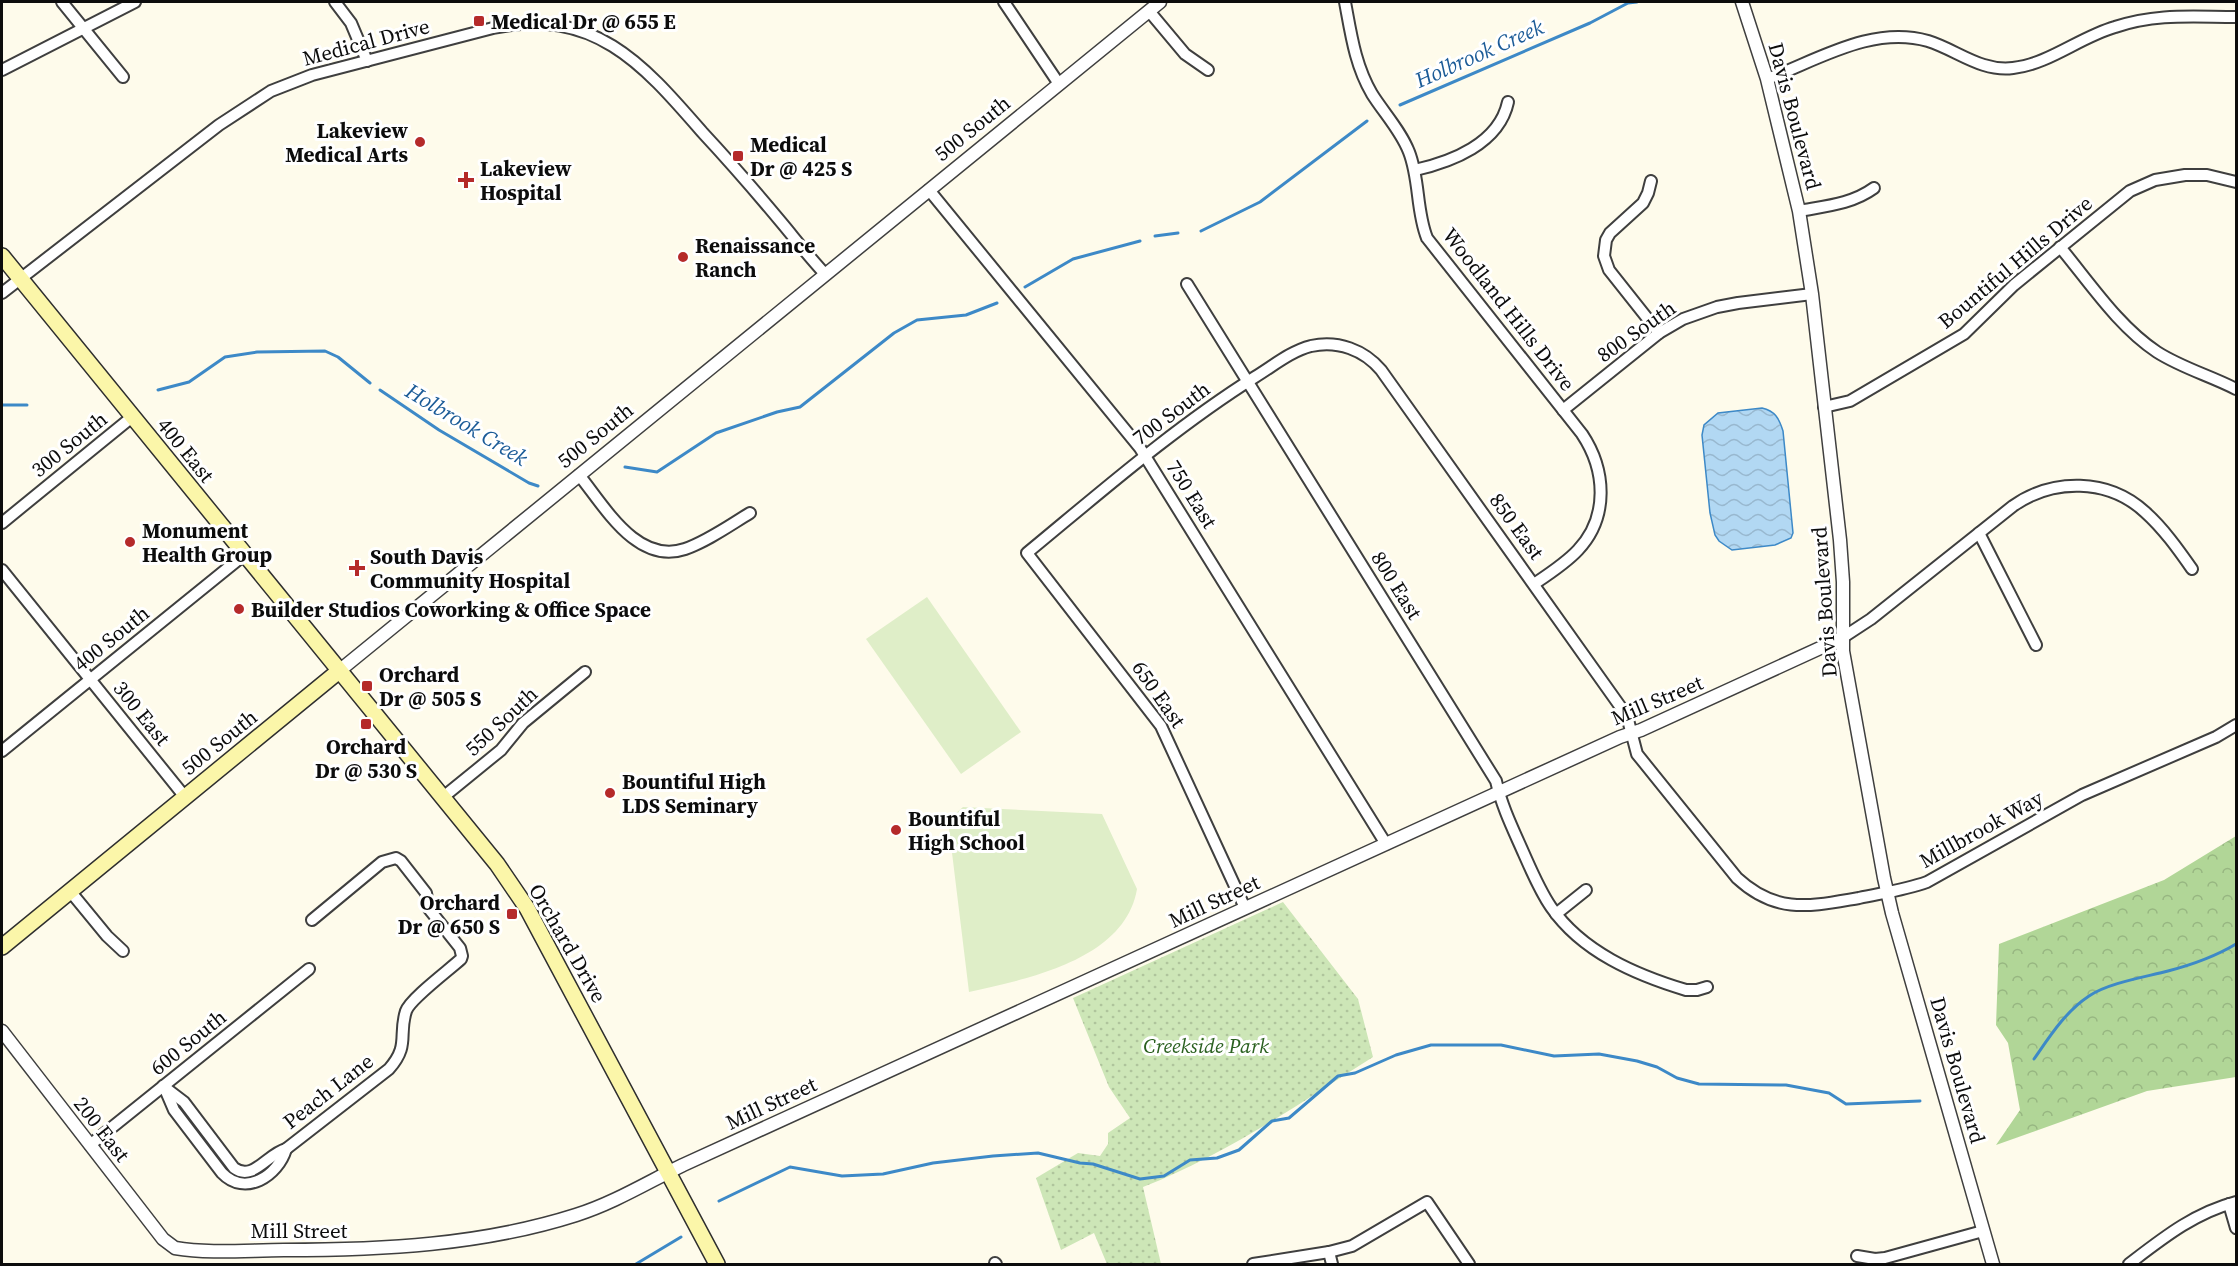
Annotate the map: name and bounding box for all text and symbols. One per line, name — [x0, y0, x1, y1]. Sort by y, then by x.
place label: Medical Dr @ 655 E — [491, 7, 676, 36]
street label: Medical Drive — [299, 11, 433, 73]
water label: Holbrook Creek — [1409, 11, 1549, 95]
marker: Medical Dr @ 655 E — [472, 14, 486, 28]
street label: Davis Boulevard — [1761, 39, 1829, 193]
street label: 500 South — [928, 88, 1016, 168]
place label: Lakeview Medical Arts — [285, 116, 408, 169]
place label: Medical Dr @ 425 S — [750, 130, 852, 183]
marker: Lakeview Medical Arts — [413, 135, 427, 149]
marker: Medical Dr @ 425 S — [731, 149, 745, 163]
place label: Lakeview Hospital — [480, 154, 572, 207]
marker: Lakeview Hospital — [457, 171, 475, 189]
street label: Bountiful Hills Drive — [1932, 189, 2098, 335]
street label: Woodland Hills Drive — [1436, 221, 1582, 397]
place label: Renaissance Ranch — [695, 231, 815, 284]
marker: Renaissance Ranch — [676, 250, 690, 264]
street label: 800 South — [1591, 293, 1681, 369]
street label: 700 South — [1126, 374, 1216, 452]
water label: Holbrook Creek — [399, 375, 534, 473]
street label: 500 South — [551, 395, 639, 475]
street label: 300 South — [25, 404, 113, 484]
street label: 400 East — [151, 411, 221, 489]
street label: 750 East — [1160, 454, 1224, 534]
street label: 850 East — [1483, 487, 1551, 565]
place label: Monument Health Group — [142, 516, 272, 569]
street label: Davis Boulevard — [1804, 526, 1844, 678]
marker: Monument Health Group — [123, 535, 137, 549]
place label: South Davis Community Hospital — [370, 542, 570, 595]
street label: 800 East — [1365, 545, 1429, 625]
marker: South Davis Community Hospital — [348, 559, 366, 577]
place label: Builder Studios Coworking & Office Space — [251, 595, 651, 624]
street label: 400 South — [67, 598, 155, 678]
marker: Builder Studios Coworking & Office Space — [232, 602, 246, 616]
street label: 650 East — [1125, 655, 1193, 733]
place label: Orchard Dr @ 505 S — [379, 660, 481, 713]
street label: Mill Street — [1607, 668, 1707, 732]
street label: 300 East — [107, 674, 177, 752]
marker: Orchard Dr @ 505 S — [360, 679, 374, 693]
street label: 550 South — [458, 680, 544, 762]
street label: 500 South — [175, 702, 263, 782]
marker: Orchard Dr @ 530 S — [359, 717, 373, 731]
place label: Orchard Dr @ 530 S — [315, 732, 417, 785]
place label: Bountiful High LDS Seminary — [622, 767, 766, 820]
street label: Millbrook Way — [1914, 783, 2048, 875]
marker: Bountiful High LDS Seminary — [603, 786, 617, 800]
place label: Bountiful High School — [908, 804, 1025, 857]
marker: Bountiful High School — [889, 823, 903, 837]
street label: Mill Street — [1164, 867, 1264, 935]
street label: Orchard Drive — [522, 878, 614, 1008]
place label: Orchard Dr @ 650 S — [398, 888, 501, 941]
marker: Orchard Dr @ 650 S — [505, 907, 519, 921]
street label: Davis Boulevard — [1923, 993, 1993, 1147]
street label: 600 South — [144, 1002, 232, 1082]
park label: Creekside Park — [1143, 1031, 1269, 1060]
street label: Peach Lane — [277, 1047, 379, 1135]
street label: Mill Street — [721, 1069, 821, 1137]
street label: 200 East — [67, 1090, 137, 1168]
street label: Mill Street — [251, 1216, 348, 1245]

